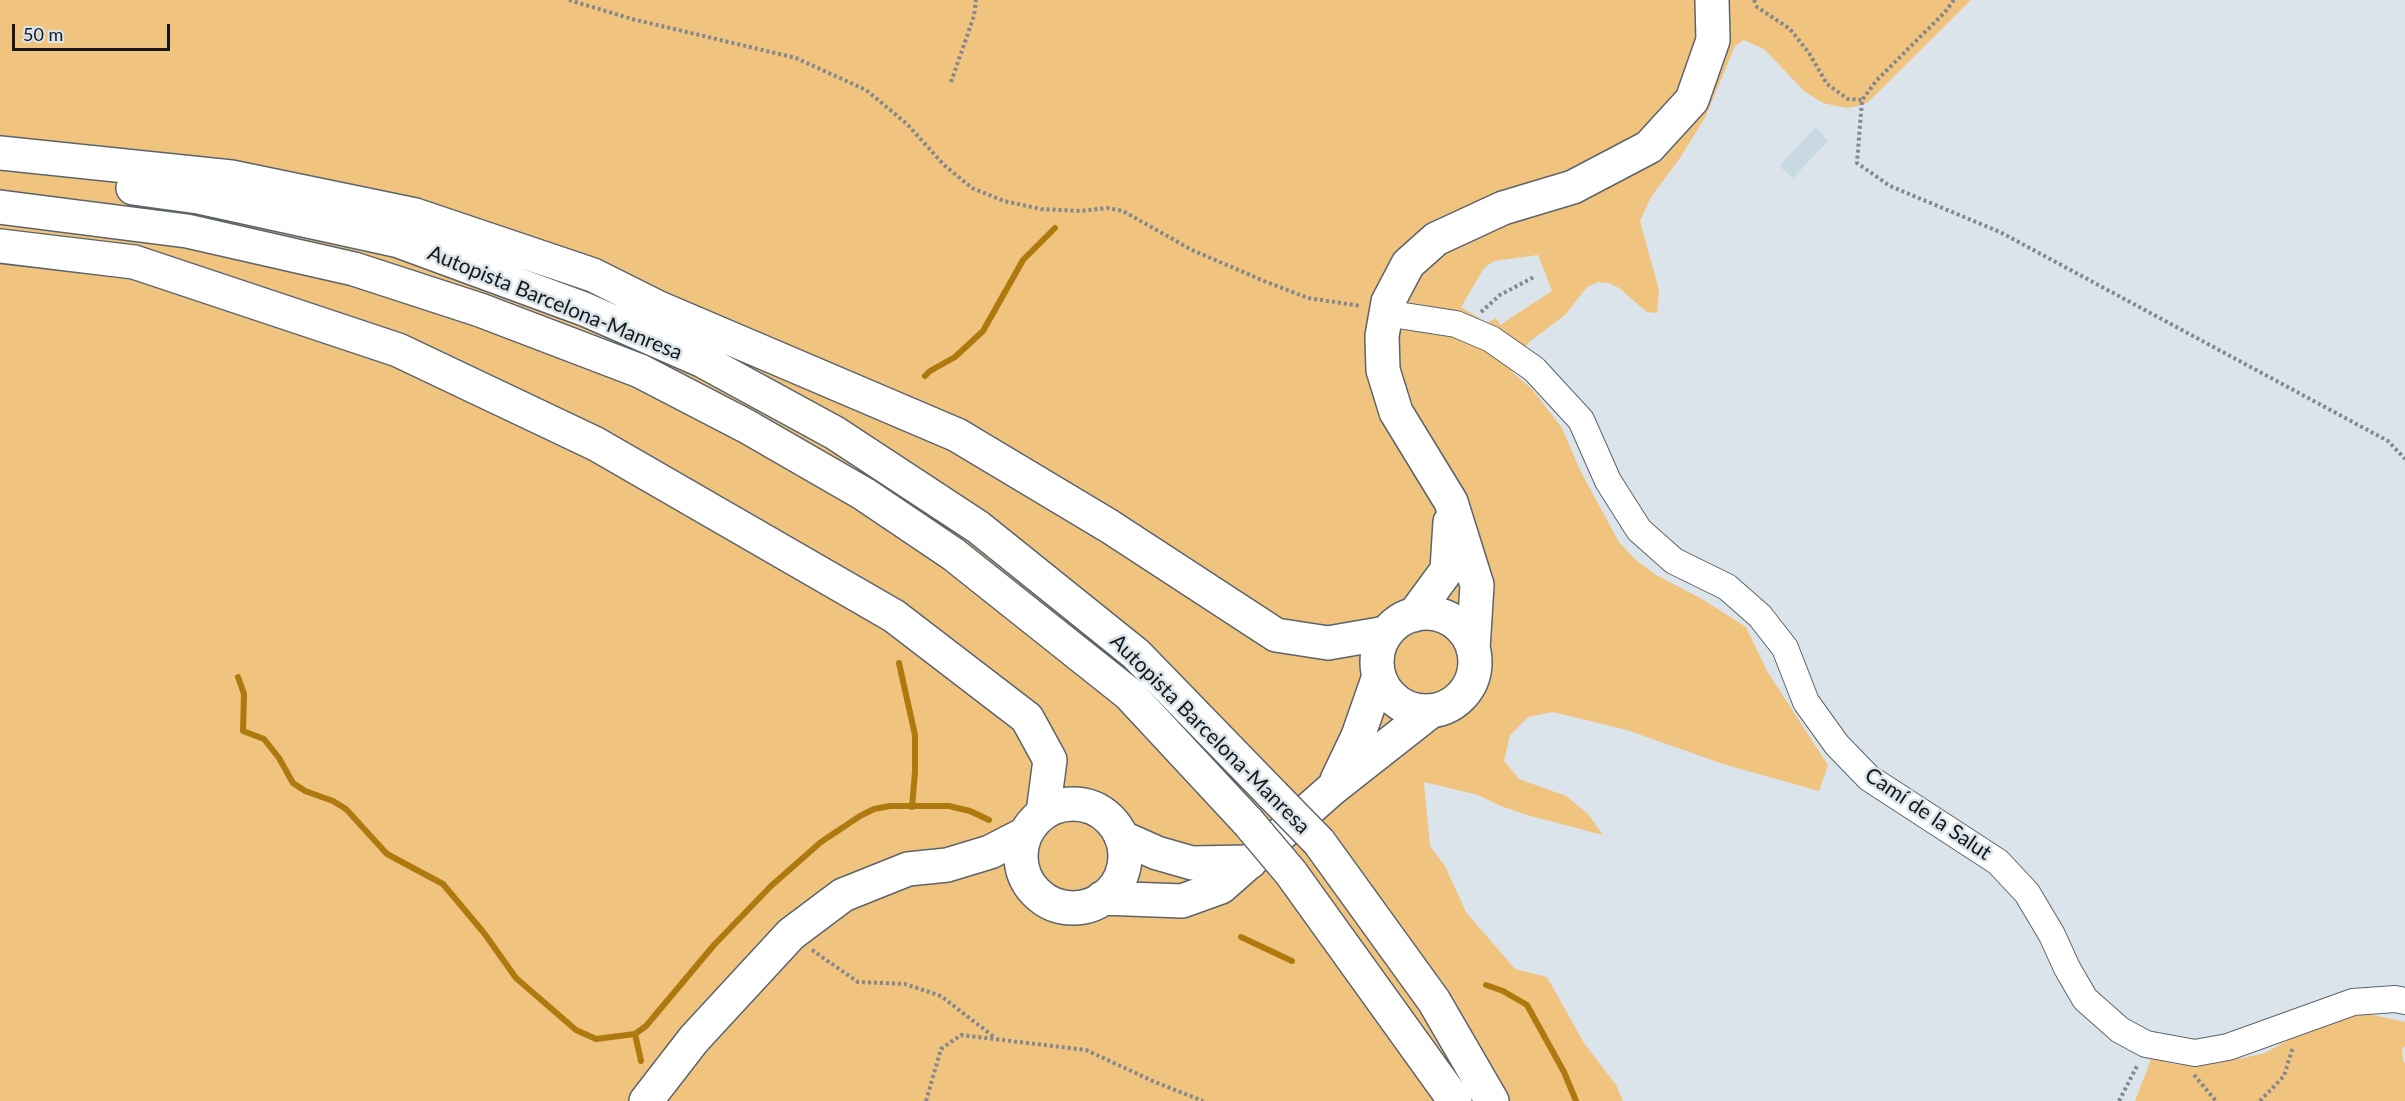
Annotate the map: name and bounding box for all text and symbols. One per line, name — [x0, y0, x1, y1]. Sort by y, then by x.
scale bar — [15, 12, 172, 50]
text: 50 m — [23, 23, 63, 45]
street label: Autopista Barcelona-Manresa — [424, 240, 686, 366]
street label: Autopista Barcelona-Manresa — [1105, 629, 1315, 839]
street label: Camí de la Salut — [1860, 762, 1996, 866]

